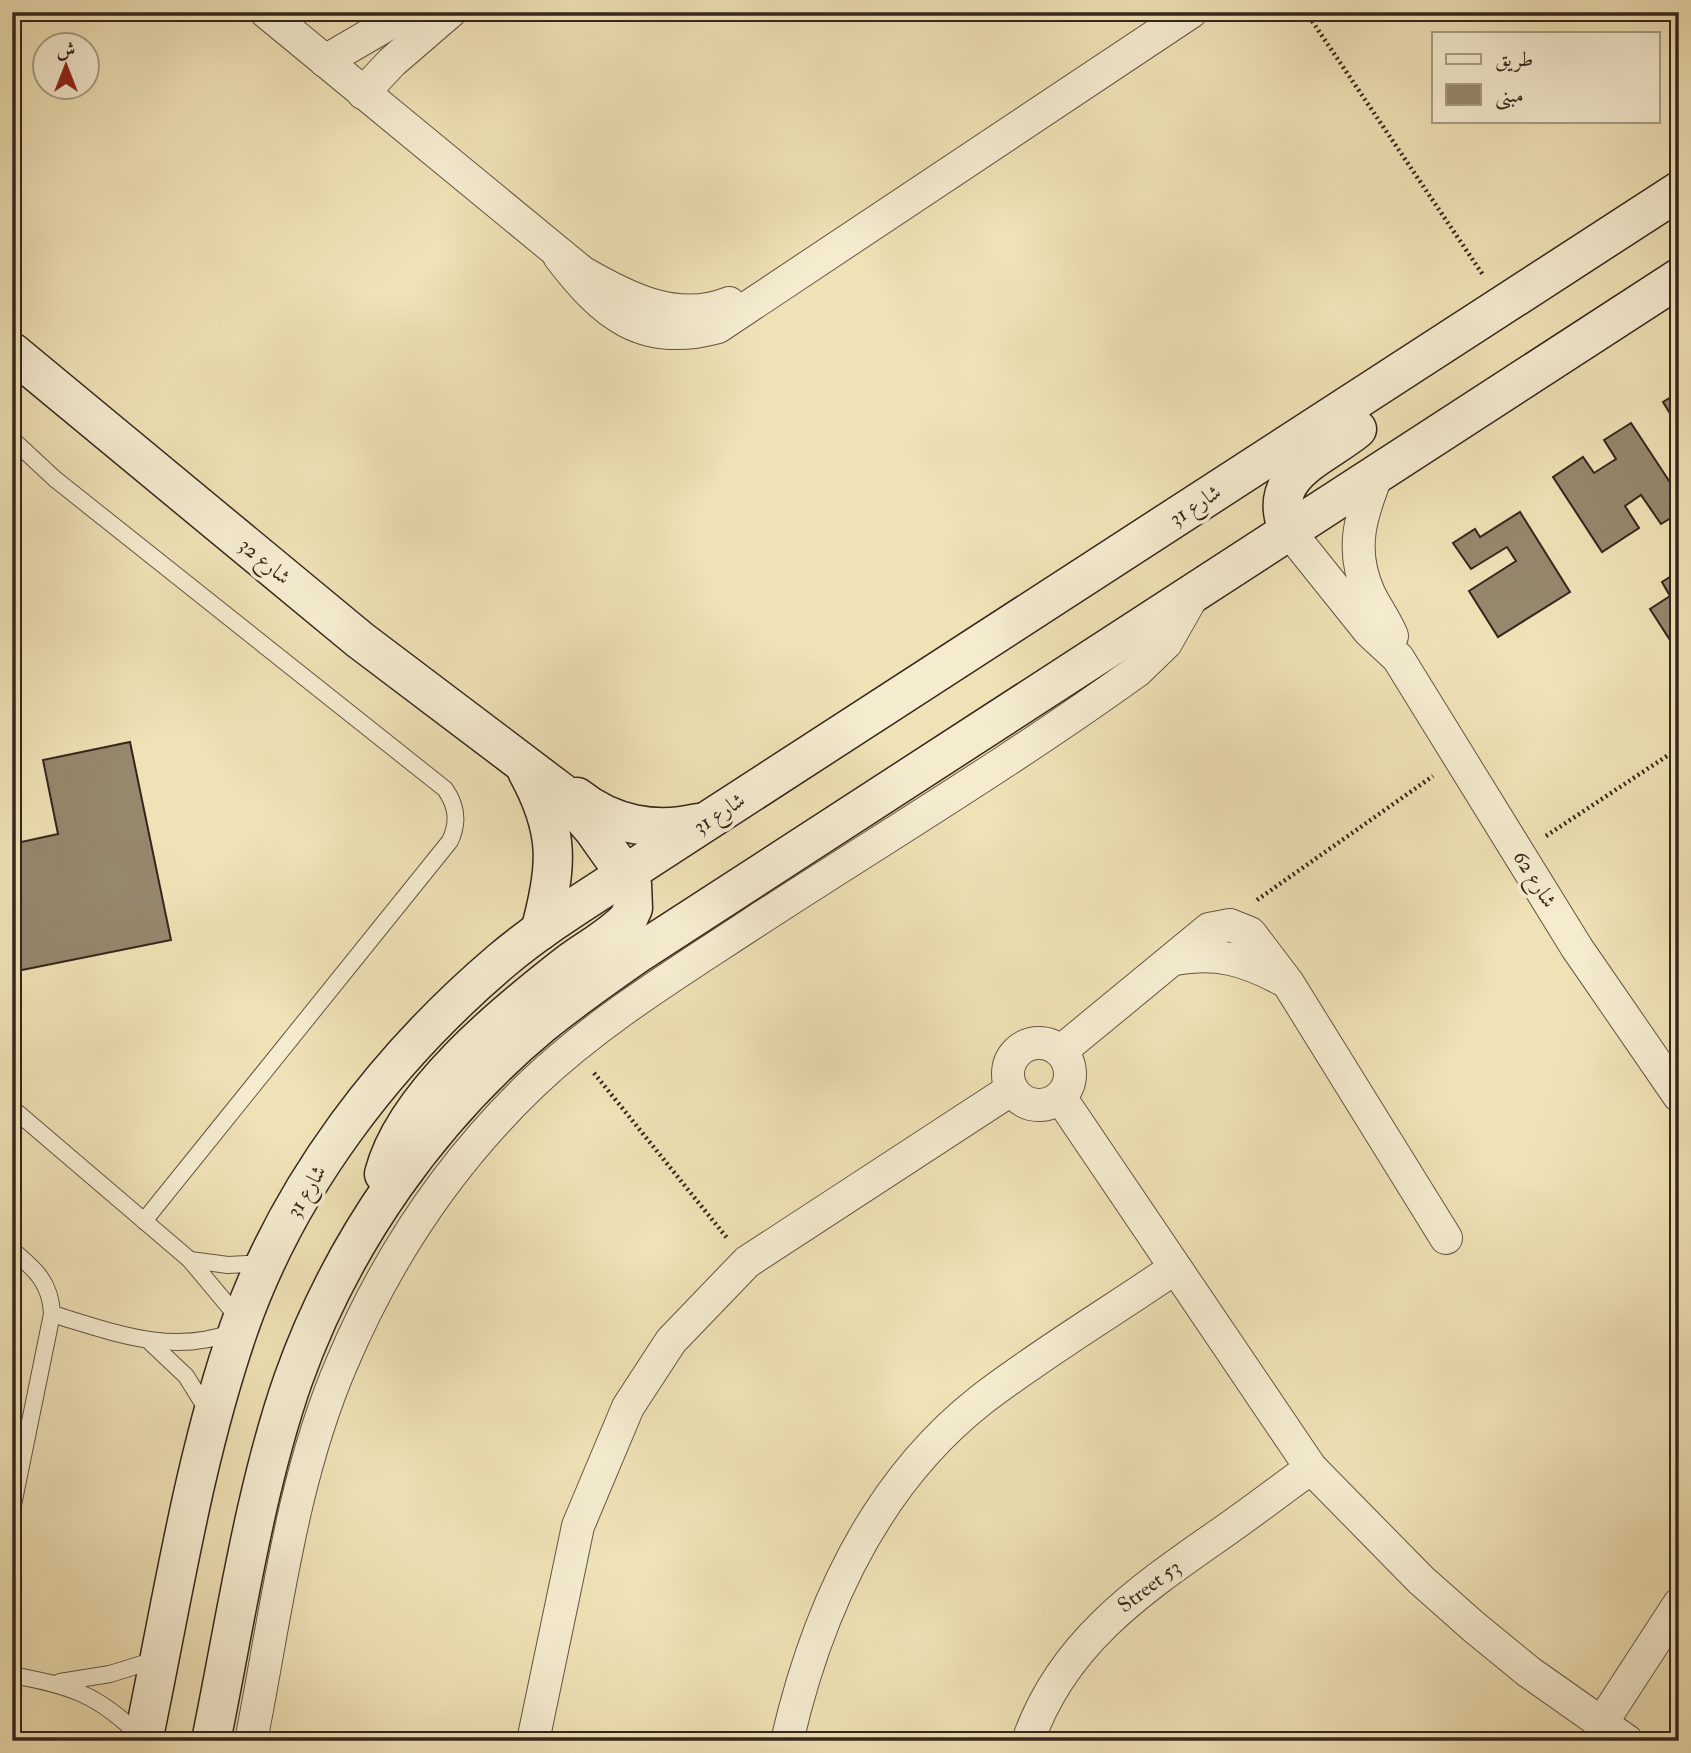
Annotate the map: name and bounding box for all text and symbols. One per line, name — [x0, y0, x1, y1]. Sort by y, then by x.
north arrow — [32, 32, 102, 102]
legend — [1432, 32, 1660, 122]
text: ش — [57, 38, 75, 62]
text: طريق — [1495, 46, 1533, 73]
text: مبنى — [1495, 82, 1524, 110]
street label: شارع 31 — [1164, 479, 1228, 535]
street label: شارع 32 — [231, 532, 296, 594]
street label: شارع 31 — [688, 787, 752, 843]
street label: شارع 62 — [1503, 846, 1562, 915]
street label: شارع 31 — [280, 1160, 336, 1224]
street label: Street 53 — [1112, 1554, 1186, 1619]

